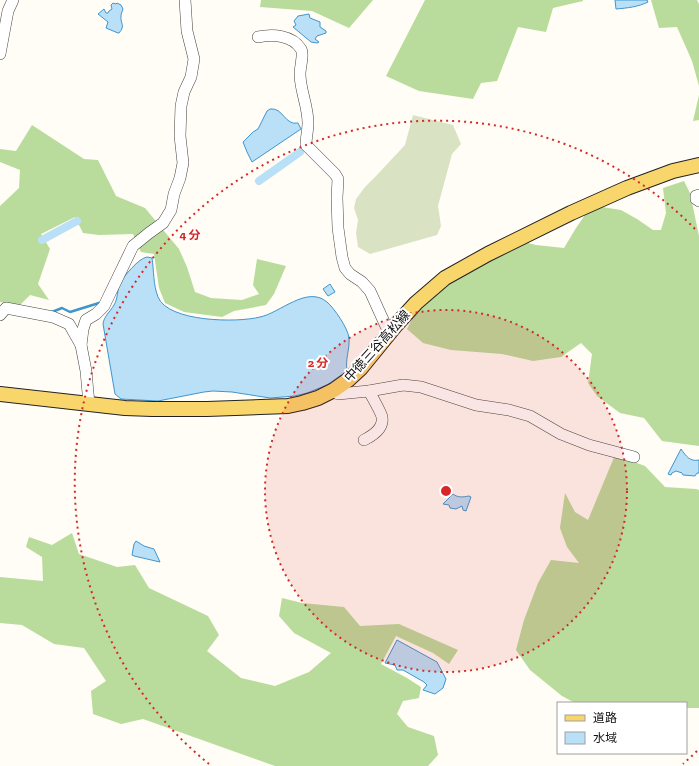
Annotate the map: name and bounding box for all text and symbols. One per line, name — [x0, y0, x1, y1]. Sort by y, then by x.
text: 4 分 — [179, 228, 201, 242]
street label: 中徳三谷高松線 — [341, 307, 413, 385]
text: 2 分 — [308, 356, 328, 370]
centre of rings — [439, 484, 453, 498]
legend — [557, 702, 687, 754]
text: 道路 — [593, 711, 617, 725]
text: 水域 — [593, 731, 617, 745]

